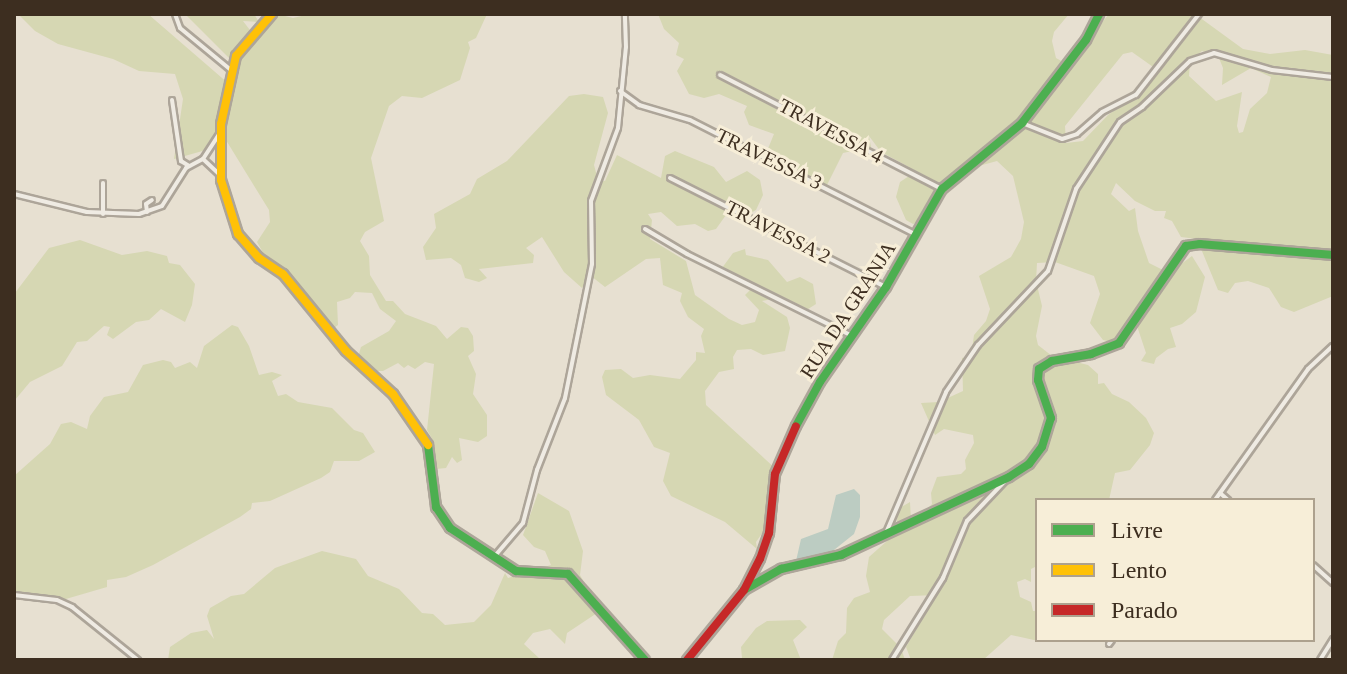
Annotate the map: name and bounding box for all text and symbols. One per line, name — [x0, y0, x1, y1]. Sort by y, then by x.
street label: TRAVESSA 4 — [774, 93, 888, 169]
street label: TRAVESSA 3 — [712, 123, 826, 195]
street label: TRAVESSA 2 — [721, 195, 835, 269]
street label: RUA DA GRANJA — [794, 236, 902, 384]
legend — [1035, 498, 1315, 642]
text: Livre — [1111, 517, 1163, 543]
text: Lento — [1111, 557, 1167, 583]
text: Parado — [1111, 597, 1178, 623]

